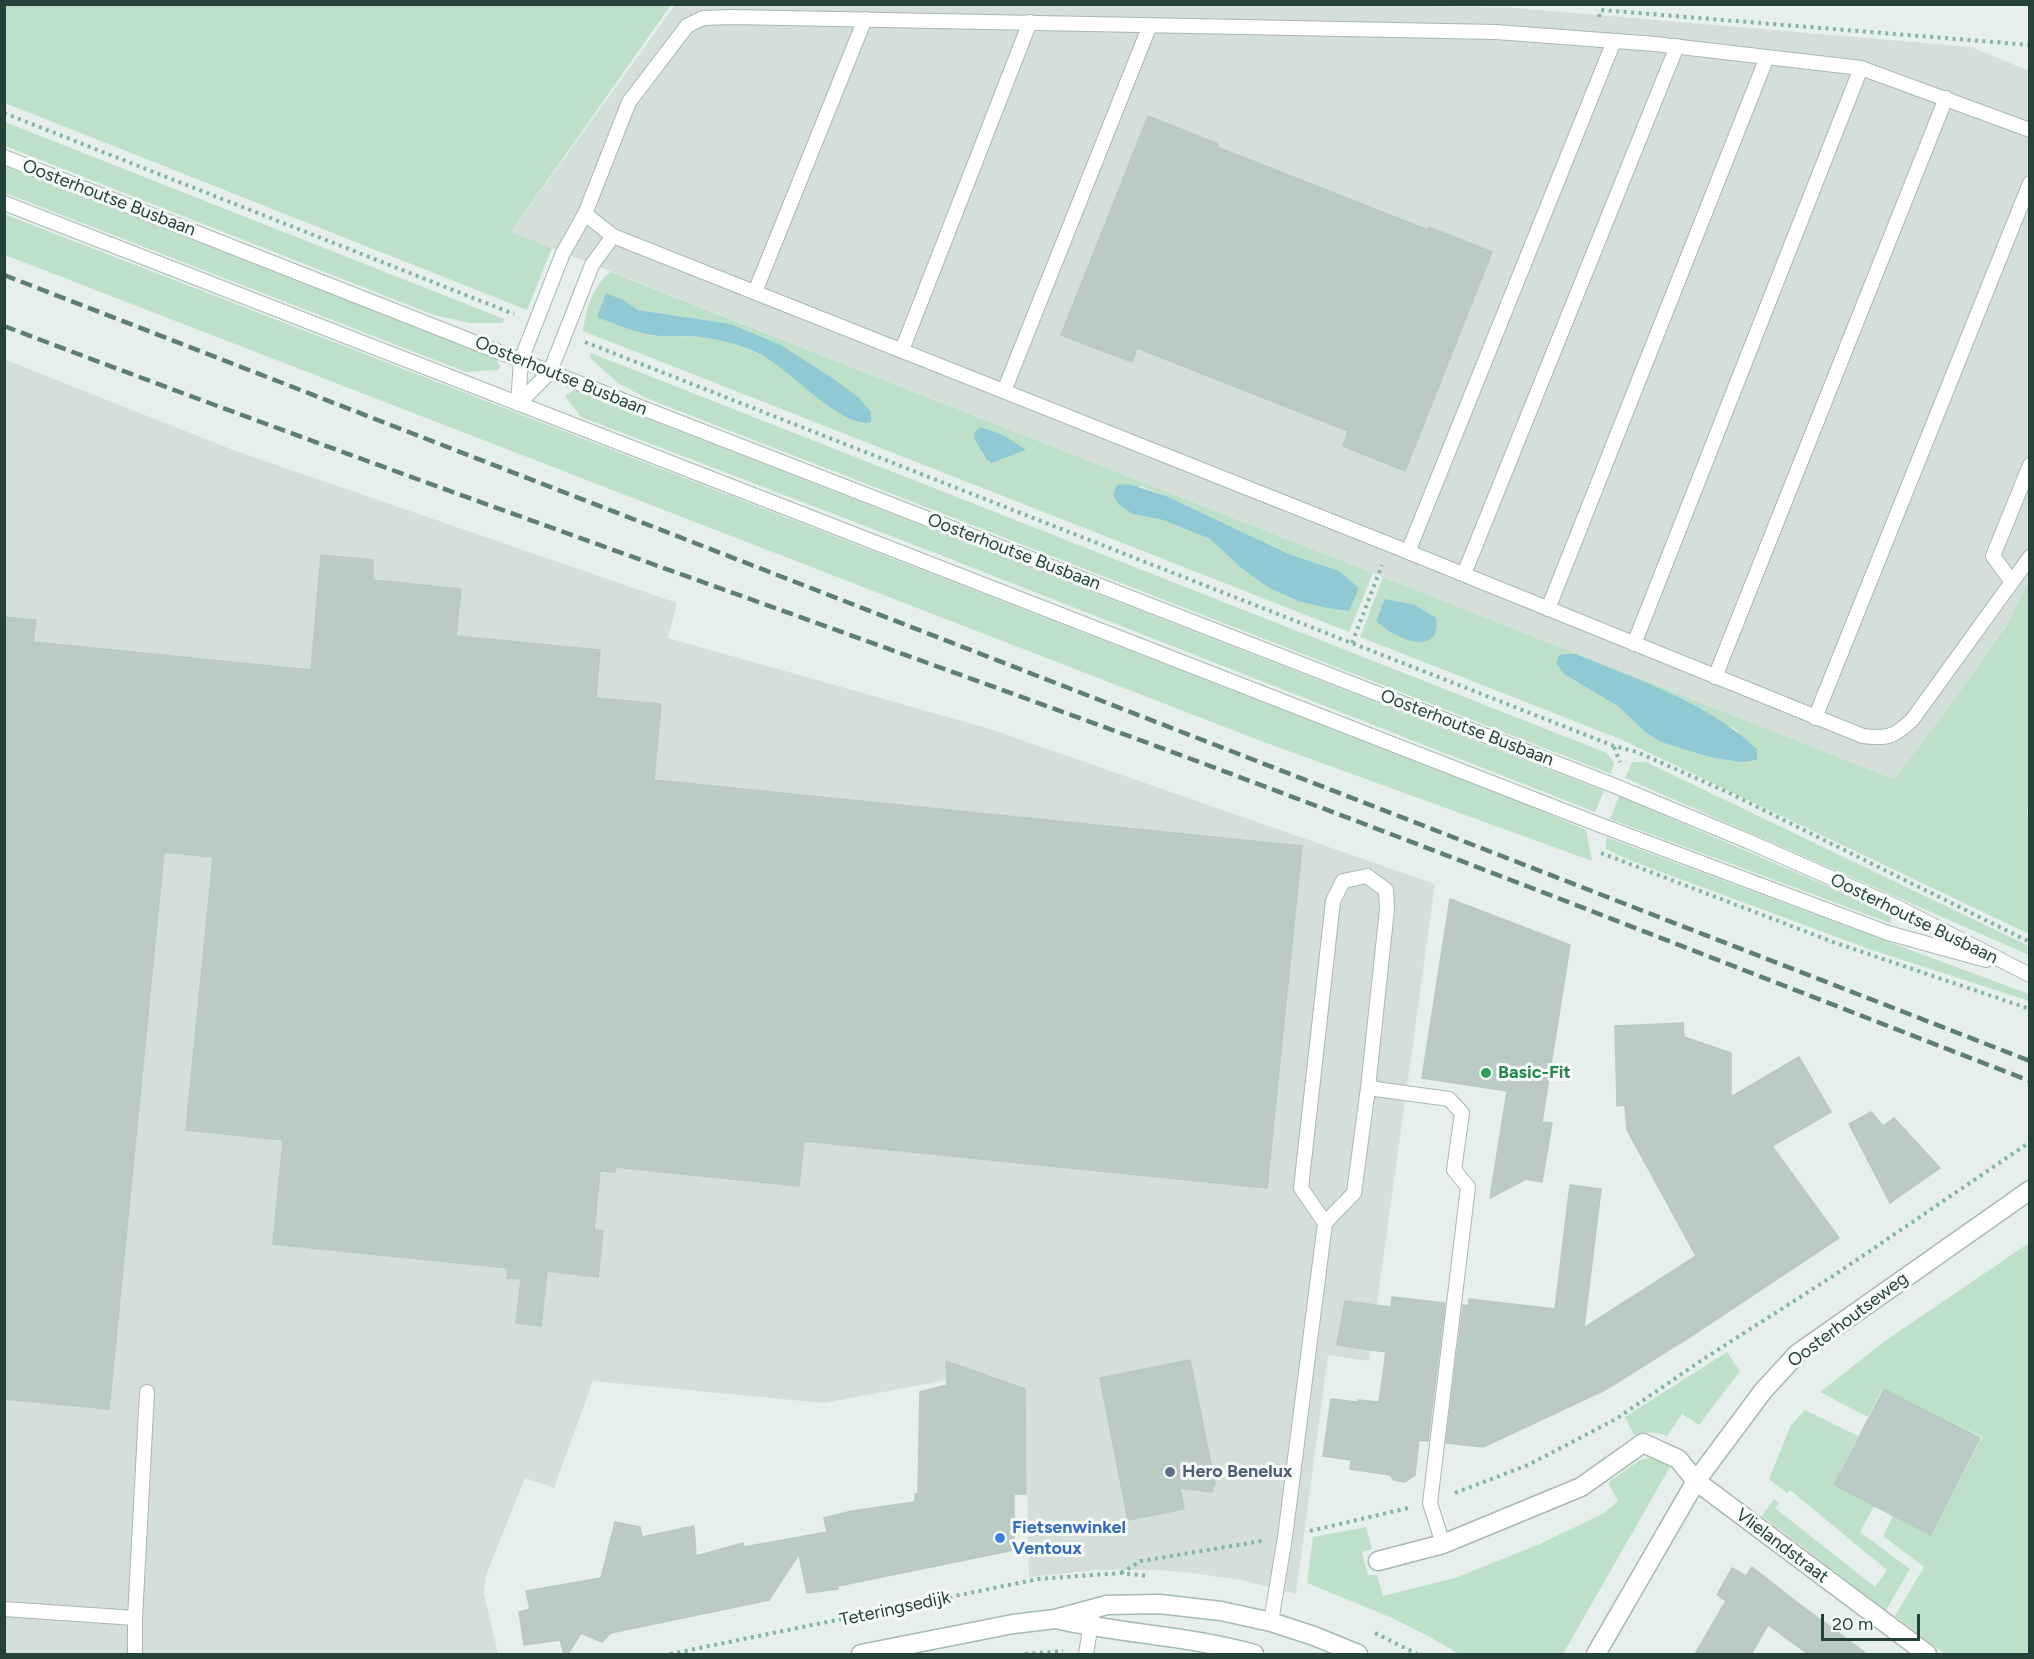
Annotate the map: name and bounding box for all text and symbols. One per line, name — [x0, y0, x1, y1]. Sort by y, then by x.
street label: Oosterhoutse Busbaan — [19, 155, 199, 241]
street label: Oosterhoutse Busbaan — [472, 332, 650, 420]
street label: Oosterhoutse Busbaan — [924, 509, 1104, 595]
street label: Oosterhoutse Busbaan — [1377, 685, 1557, 771]
street label: Oosterhoutse Busbaan — [1827, 869, 2001, 969]
place label: Basic-Fit — [1498, 1062, 1571, 1084]
marker: Basic-Fit — [1479, 1066, 1493, 1080]
street label: Oosterhoutseweg — [1784, 1268, 1912, 1372]
place label: Hero Benelux — [1182, 1461, 1293, 1483]
marker: Hero Benelux — [1163, 1465, 1177, 1479]
street label: Vlielandstraat — [1731, 1504, 1833, 1588]
place label: Fietsenwinkel Ventoux — [1012, 1517, 1126, 1559]
marker: Fietsenwinkel Ventoux — [993, 1531, 1007, 1545]
street label: Teteringsedijk — [838, 1587, 952, 1631]
scale bar — [1824, 1602, 1923, 1640]
text: 20 m — [1832, 1613, 1873, 1635]

